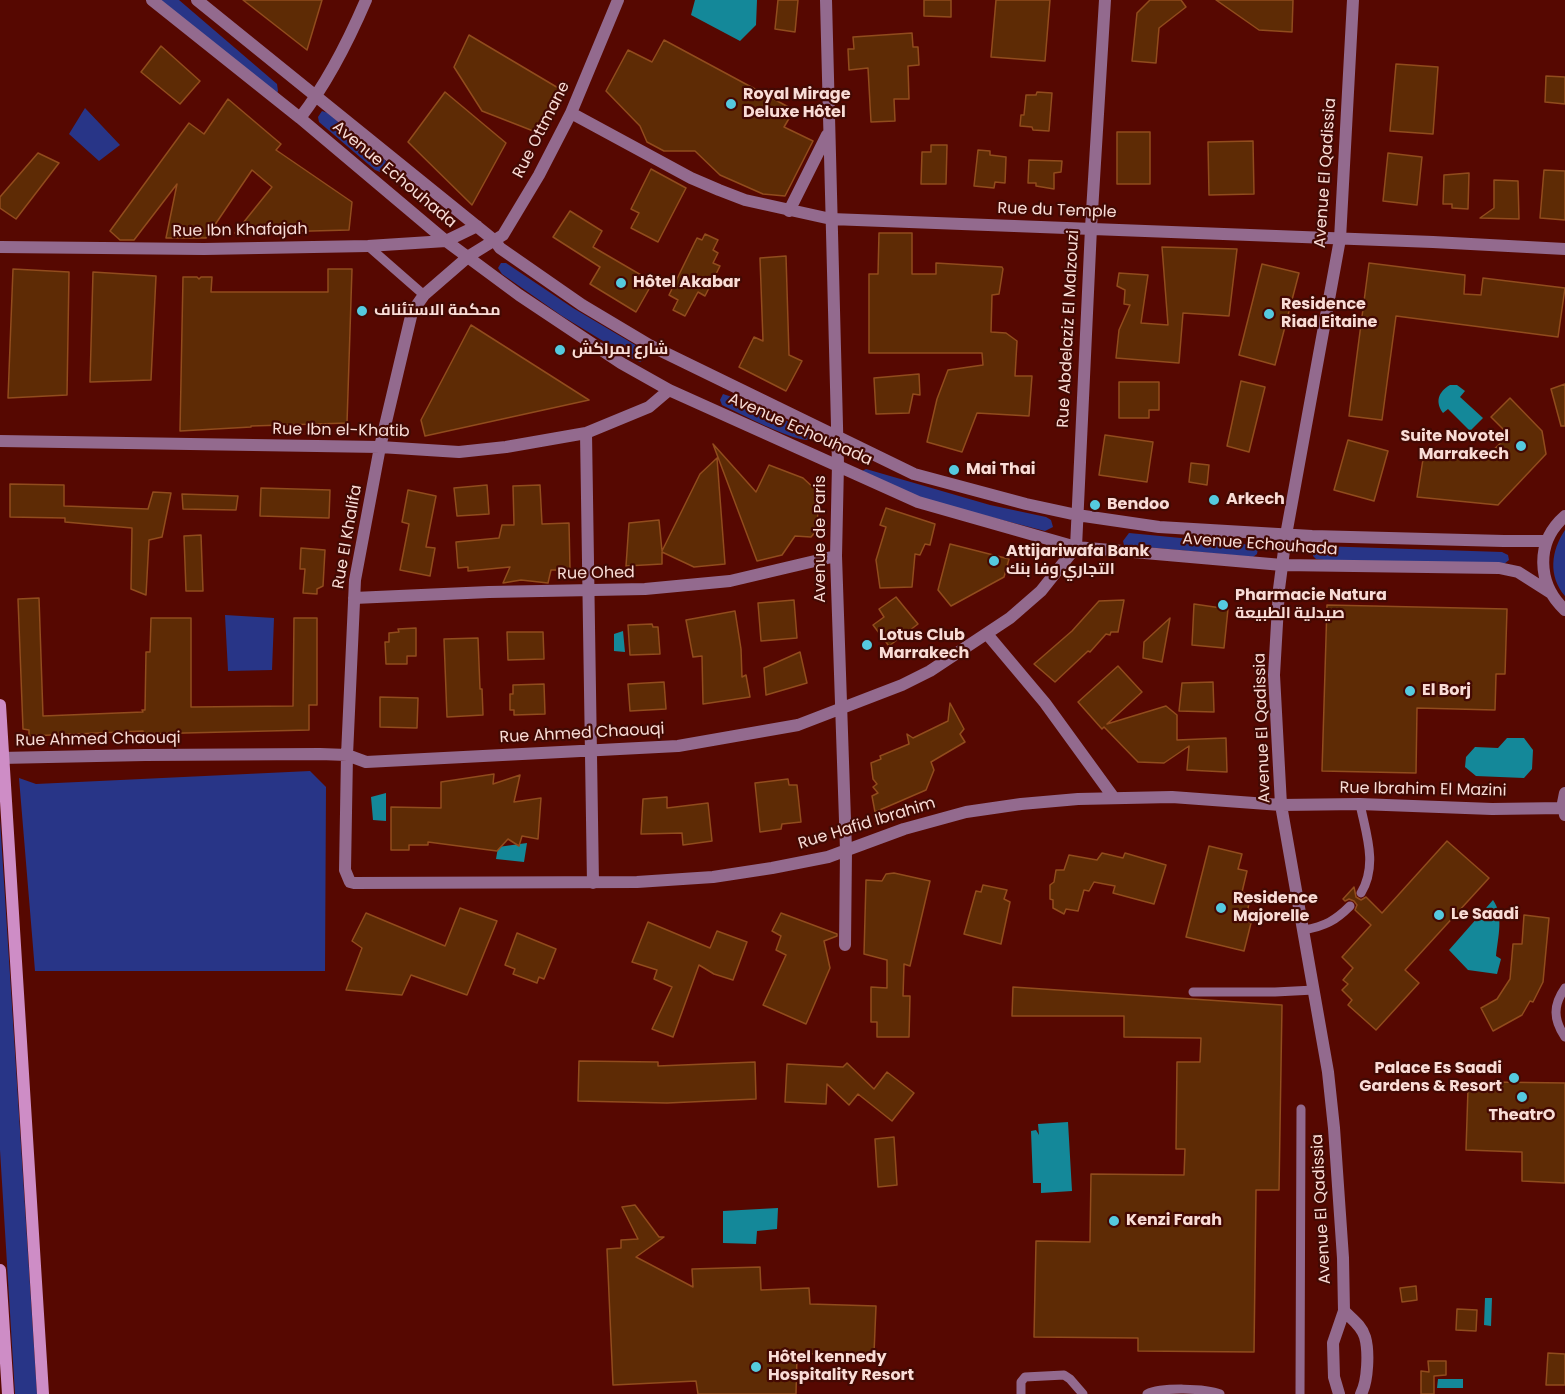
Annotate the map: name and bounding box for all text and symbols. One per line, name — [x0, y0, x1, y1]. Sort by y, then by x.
street label: Rue Ottmane — [509, 78, 575, 182]
place label: Royal Mirage Deluxe Hôtel — [743, 85, 851, 123]
marker: Royal Mirage Deluxe Hôtel — [724, 97, 738, 111]
street label: Avenue El Qadissia — [1311, 97, 1341, 249]
street label: Avenue Echouhada — [328, 118, 460, 232]
street label: Rue du Temple — [997, 199, 1117, 223]
street label: Rue Ibn Khafajah — [172, 220, 308, 242]
street label: Rue Abdelaziz El Malzouzi — [1054, 230, 1084, 428]
place label: Hôtel Akabar — [633, 273, 740, 293]
marker: Hôtel Akabar — [614, 276, 628, 290]
place label: Residence Riad Eitaine — [1281, 295, 1377, 333]
place label: محكمة الاستئناف — [374, 301, 501, 321]
marker: محكمة الاستئناف — [355, 304, 369, 318]
marker: Residence Riad Eitaine — [1262, 307, 1276, 321]
place label: شارع بمراكش — [572, 340, 668, 360]
marker: شارع بمراكش — [553, 343, 567, 357]
street label: Avenue Echouhada — [725, 390, 875, 470]
street label: Rue Ibn el-Khatib — [272, 420, 410, 442]
place label: Suite Novotel Marrakech — [1400, 427, 1509, 465]
marker: Suite Novotel Marrakech — [1514, 439, 1528, 453]
place label: Mai Thai — [966, 460, 1035, 480]
marker: Mai Thai — [947, 463, 961, 477]
street label: Avenue de Paris — [811, 475, 831, 603]
street label: Rue El Khalifa — [329, 484, 367, 590]
place label: Arkech — [1226, 490, 1285, 510]
marker: Arkech — [1207, 493, 1221, 507]
place label: Bendoo — [1107, 495, 1169, 515]
marker: Bendoo — [1088, 498, 1102, 512]
street label: Avenue Echouhada — [1182, 530, 1338, 560]
place label: Attijariwafa Bank التجاري وفا بنك — [1006, 542, 1149, 580]
marker: Attijariwafa Bank التجاري وفا بنك — [987, 554, 1001, 568]
street label: Rue Ohed — [557, 564, 635, 584]
place label: Pharmacie Natura صيدلية الطبيعة — [1235, 586, 1387, 624]
marker: Pharmacie Natura صيدلية الطبيعة — [1216, 598, 1230, 612]
place label: Lotus Club Marrakech — [879, 626, 969, 664]
marker: Lotus Club Marrakech — [860, 638, 874, 652]
street label: Avenue El Qadissia — [1251, 653, 1275, 803]
place label: El Borj — [1422, 681, 1471, 701]
marker: El Borj — [1403, 684, 1417, 698]
street label: Rue Ahmed Chaouqi — [499, 720, 665, 748]
street label: Rue Ahmed Chaouqi — [15, 729, 181, 751]
street label: Rue Ibrahim El Mazini — [1339, 779, 1507, 801]
street label: Rue Hafid Ibrahim — [796, 794, 938, 854]
place label: Residence Majorelle — [1233, 889, 1318, 927]
marker: Residence Majorelle — [1214, 901, 1228, 915]
place label: Le Saadi — [1451, 905, 1519, 925]
marker: Le Saadi — [1432, 908, 1446, 922]
place label: Palace Es Saadi Gardens & Resort — [1359, 1059, 1502, 1097]
marker: Palace Es Saadi Gardens & Resort — [1507, 1071, 1521, 1085]
marker: TheatrO — [1515, 1090, 1529, 1104]
place label: TheatrO — [1489, 1106, 1555, 1126]
street label: Avenue El Qadissia — [1308, 1133, 1336, 1285]
place label: Kenzi Farah — [1126, 1211, 1222, 1231]
marker: Kenzi Farah — [1107, 1214, 1121, 1228]
place label: Hôtel kennedy Hospitality Resort — [768, 1348, 914, 1386]
marker: Hôtel kennedy Hospitality Resort — [749, 1360, 763, 1374]

